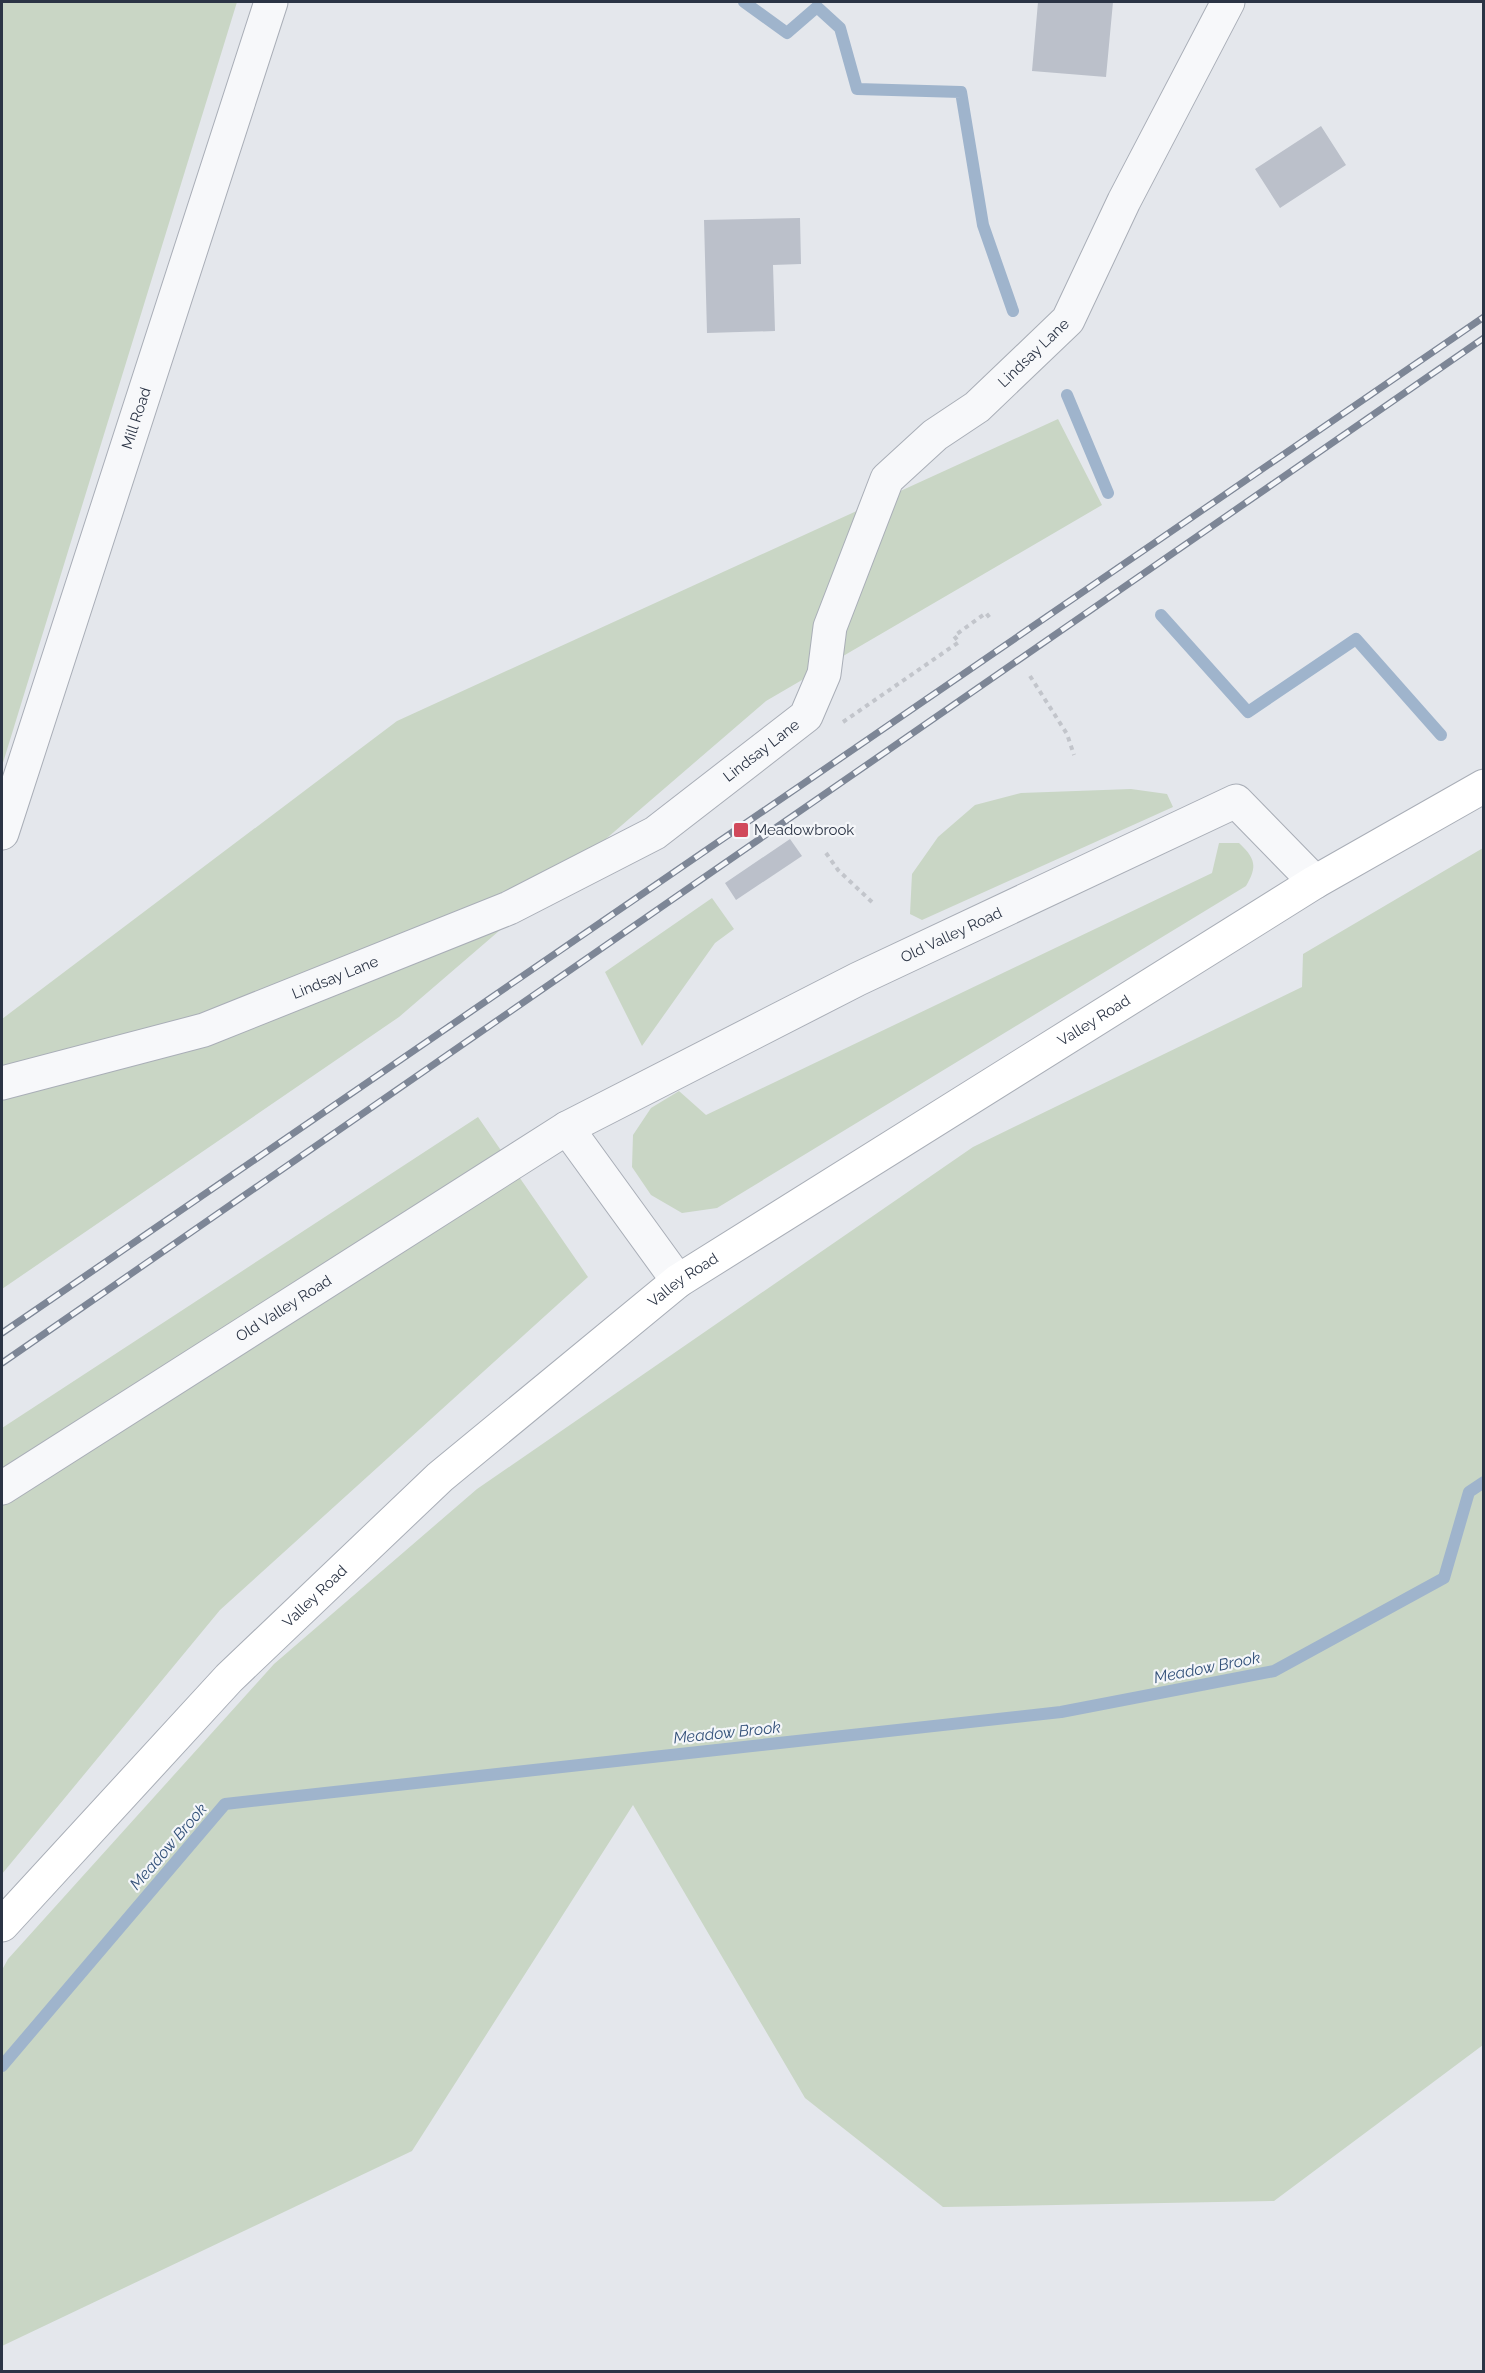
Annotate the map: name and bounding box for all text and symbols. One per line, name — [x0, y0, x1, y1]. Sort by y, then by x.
street label: Lindsay Lane — [994, 315, 1073, 391]
street label: Mill Road — [118, 385, 155, 451]
street label: Lindsay Lane — [720, 715, 803, 786]
marker: Meadowbrook — [732, 821, 750, 839]
place label: Meadowbrook — [754, 821, 854, 839]
street label: Old Valley Road — [898, 903, 1005, 967]
street label: Lindsay Lane — [289, 952, 381, 1003]
street label: Valley Road — [1054, 991, 1133, 1050]
street label: Valley Road — [644, 1249, 722, 1311]
street label: Old Valley Road — [232, 1271, 335, 1346]
street label: Valley Road — [279, 1561, 351, 1631]
water label: Meadow Brook — [1152, 1648, 1262, 1687]
water label: Meadow Brook — [672, 1717, 782, 1748]
water label: Meadow Brook — [126, 1799, 211, 1893]

